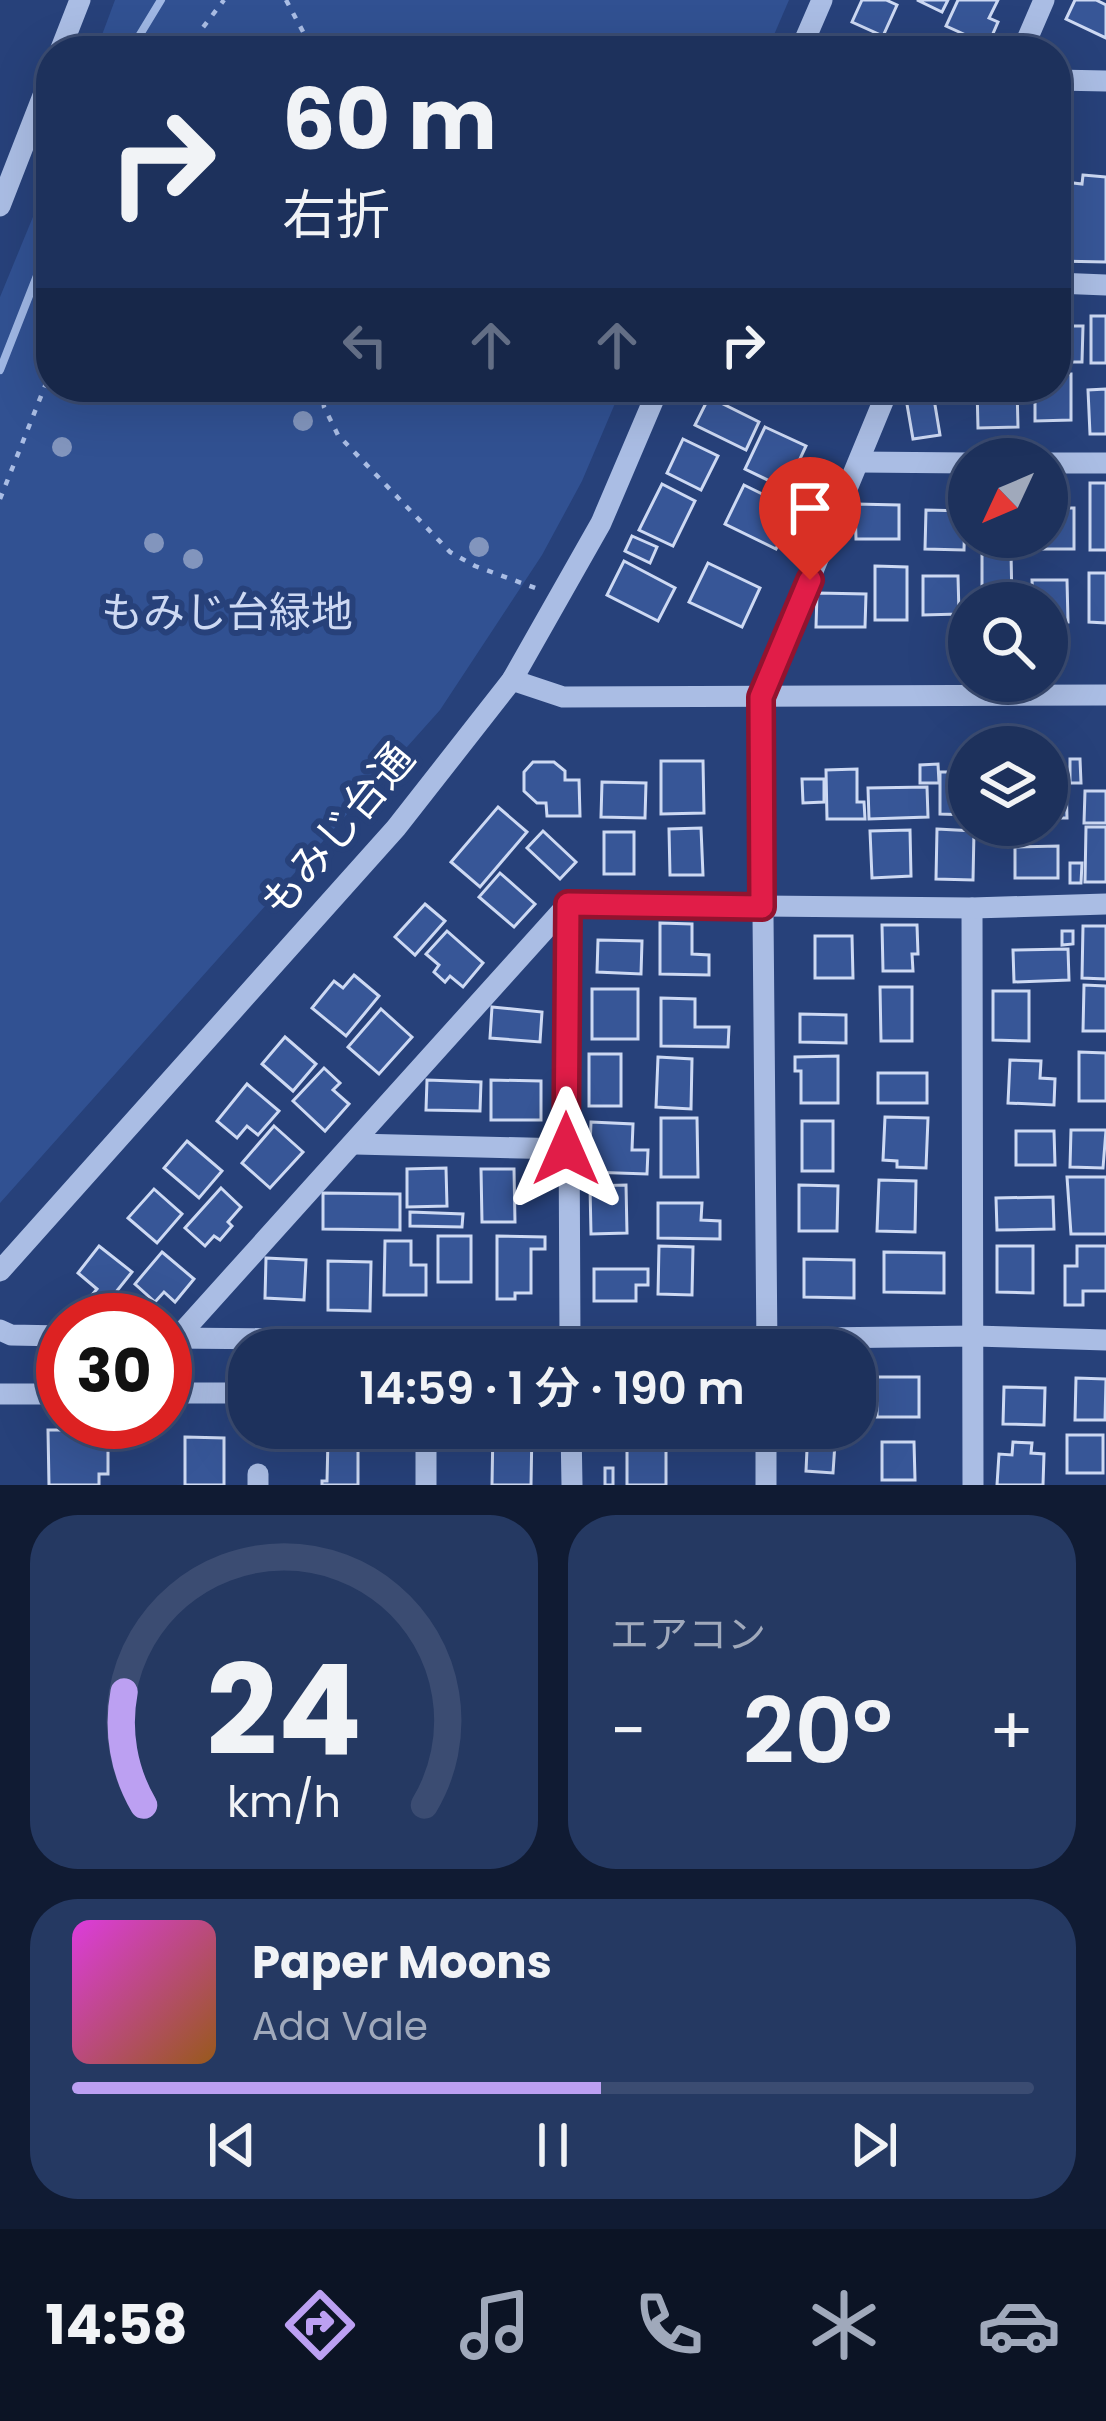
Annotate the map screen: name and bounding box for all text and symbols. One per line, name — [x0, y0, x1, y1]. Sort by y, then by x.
text: 60 m — [282, 61, 497, 178]
icon: right — [84, 84, 240, 240]
text: 右折 — [282, 177, 390, 253]
icon: left — [332, 312, 398, 378]
icon: ahead — [458, 312, 524, 378]
icon: ahead — [584, 312, 650, 378]
icon: right — [710, 312, 776, 378]
north arrow — [948, 438, 1068, 558]
map controls — [948, 438, 1068, 846]
pin — [759, 457, 861, 580]
icon: arrive — [777, 475, 843, 541]
button: search — [948, 582, 1068, 702]
park label: もみじ台緑地 — [101, 583, 353, 642]
button: layers — [948, 726, 1068, 846]
street label: もみじ台通 — [248, 731, 428, 929]
position arrow — [503, 1086, 629, 1212]
speed limit sign: 30 — [36, 1293, 192, 1449]
text: 14:59 · 1 分 · 190 m — [359, 1357, 745, 1420]
text: エアコン — [610, 1607, 766, 1662]
text: 24 — [206, 1623, 362, 1798]
text: 20° — [743, 1668, 893, 1795]
text: − — [610, 1685, 646, 1777]
text: + — [989, 1685, 1034, 1777]
text: km/h — [227, 1772, 341, 1832]
text: Paper Moons — [252, 1931, 552, 1994]
text: Ada Vale — [252, 1999, 428, 2054]
icon: previous — [199, 2112, 265, 2178]
icon: pause — [520, 2112, 586, 2178]
icon: next — [841, 2112, 907, 2178]
icon: directions — [278, 2283, 362, 2367]
icon: music — [453, 2283, 537, 2367]
icon: phone — [627, 2283, 711, 2367]
icon: climate — [802, 2283, 886, 2367]
icon: car — [977, 2283, 1061, 2367]
text: 14:58 — [45, 2287, 188, 2363]

